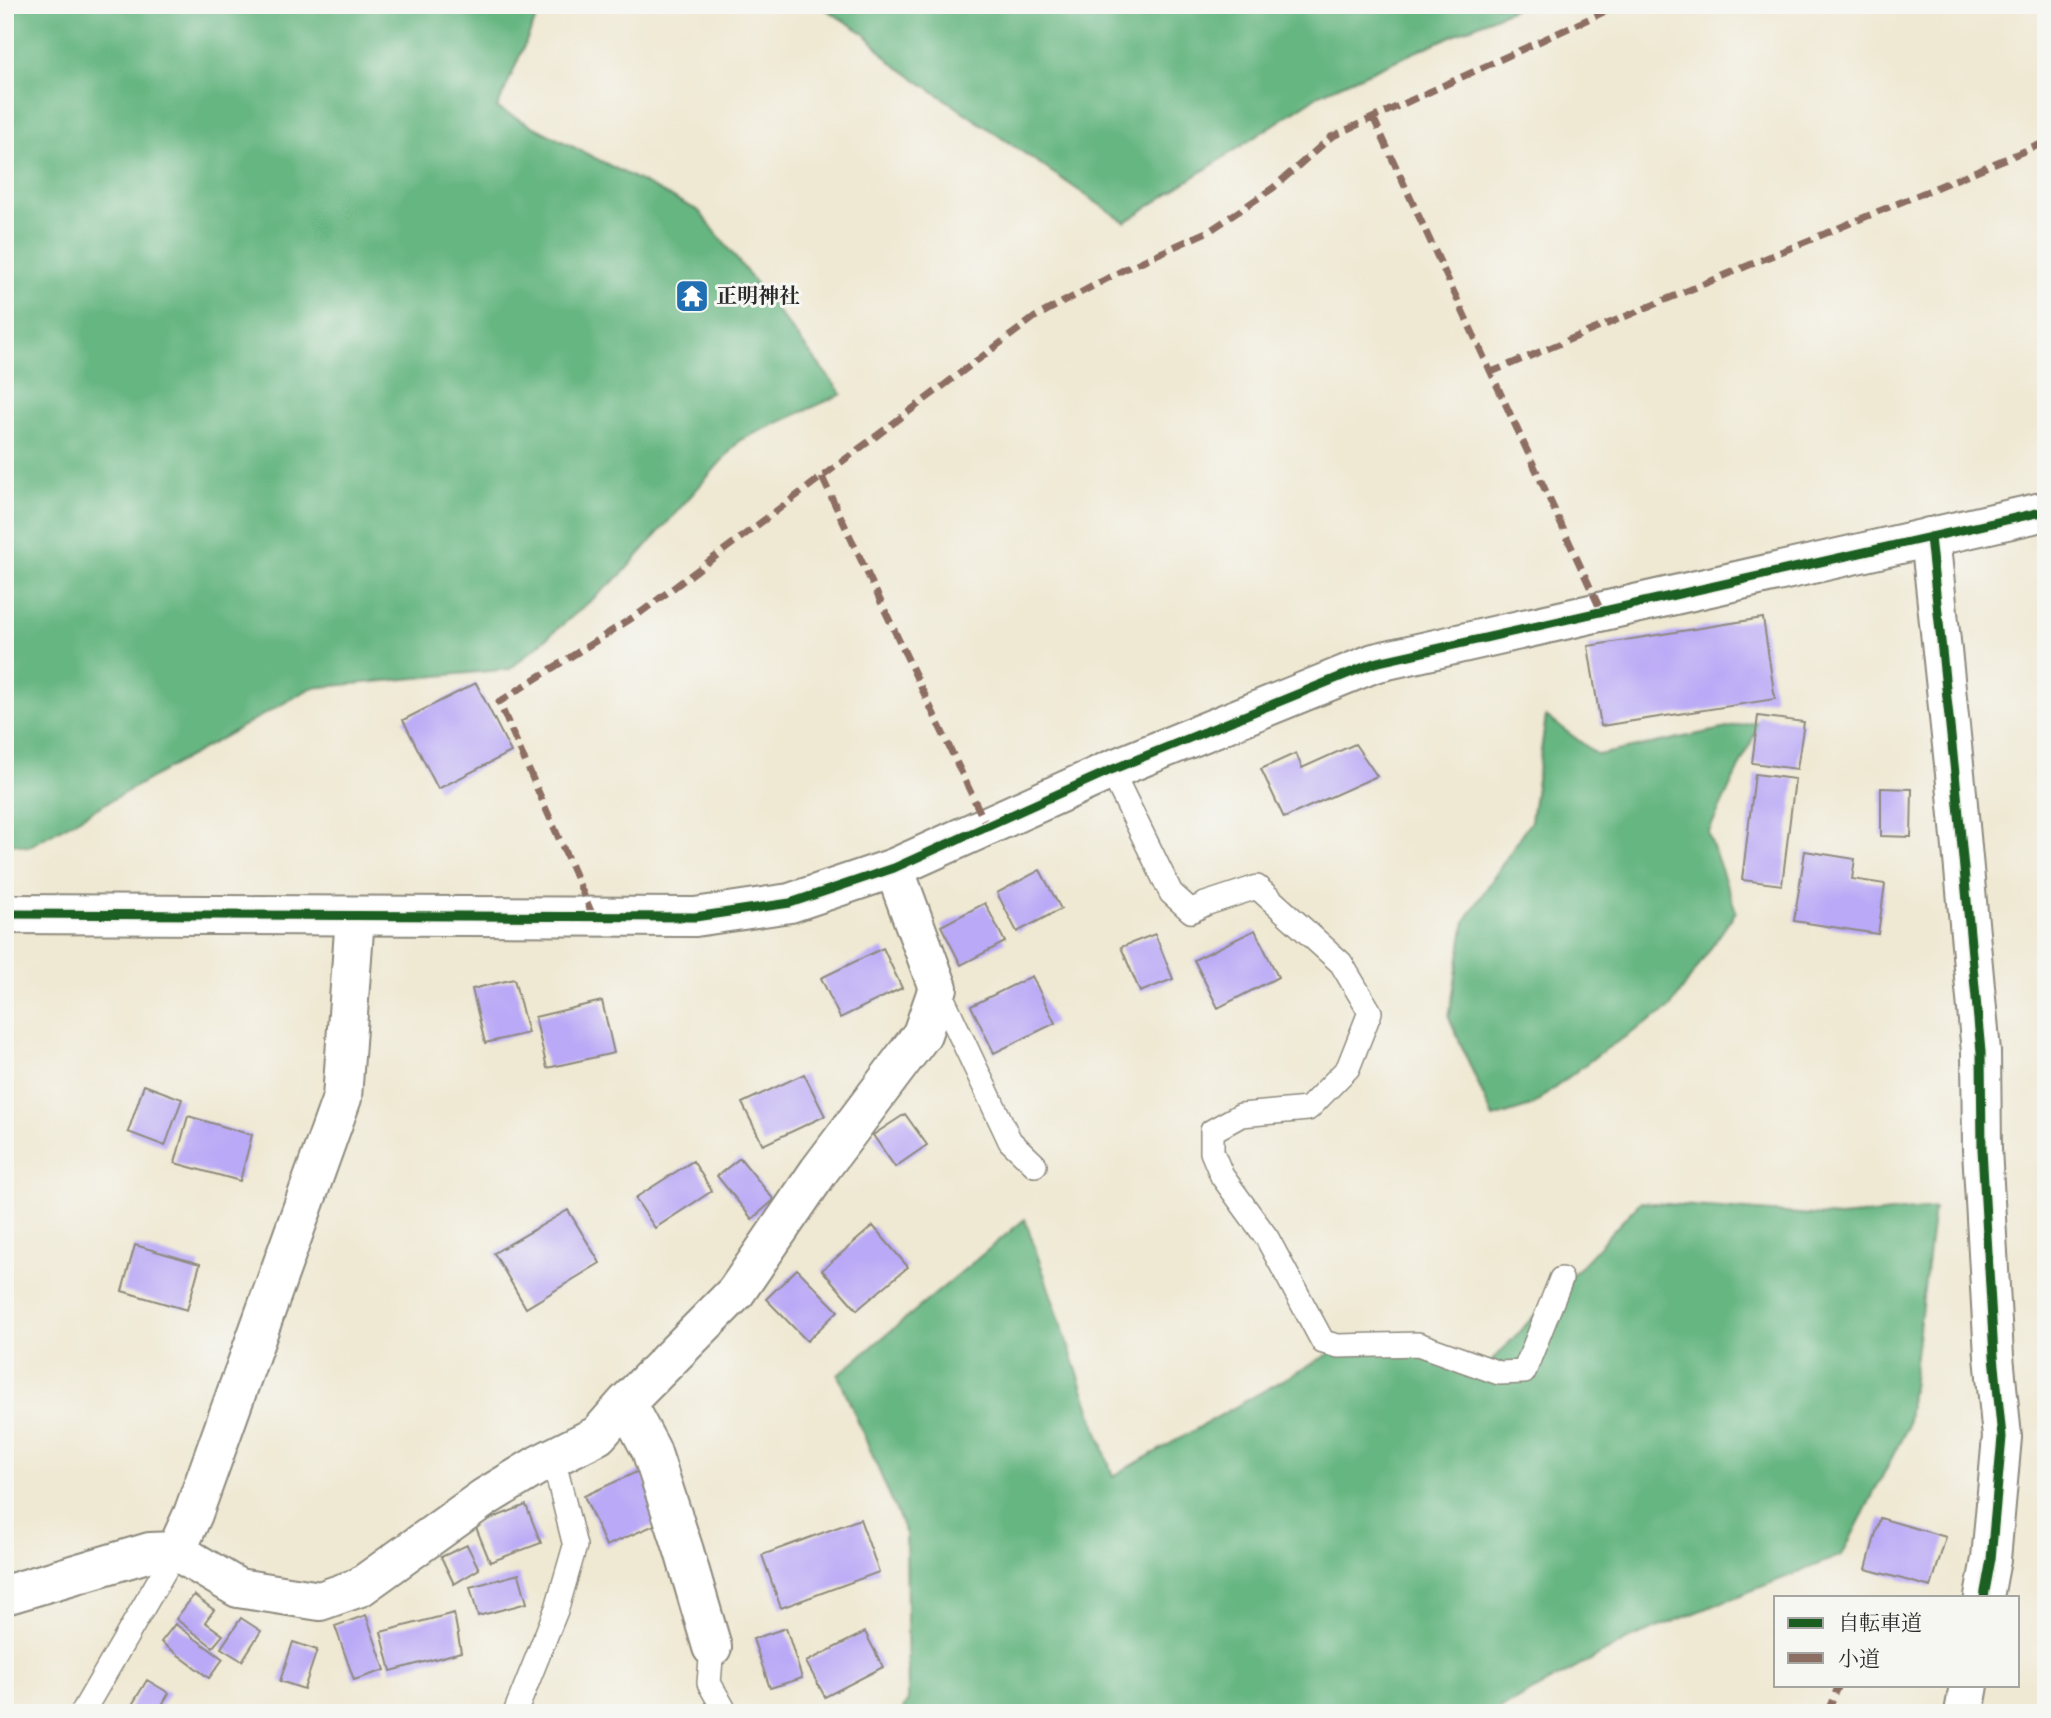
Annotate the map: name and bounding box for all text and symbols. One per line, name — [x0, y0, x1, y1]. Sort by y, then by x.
temple icon: 正明神社 — [673, 277, 711, 315]
place label: 正明神社 — [716, 280, 800, 311]
legend — [1774, 1596, 2020, 1686]
text: 自転車道 — [1838, 1607, 1922, 1638]
text: 小道 — [1838, 1643, 1880, 1674]

